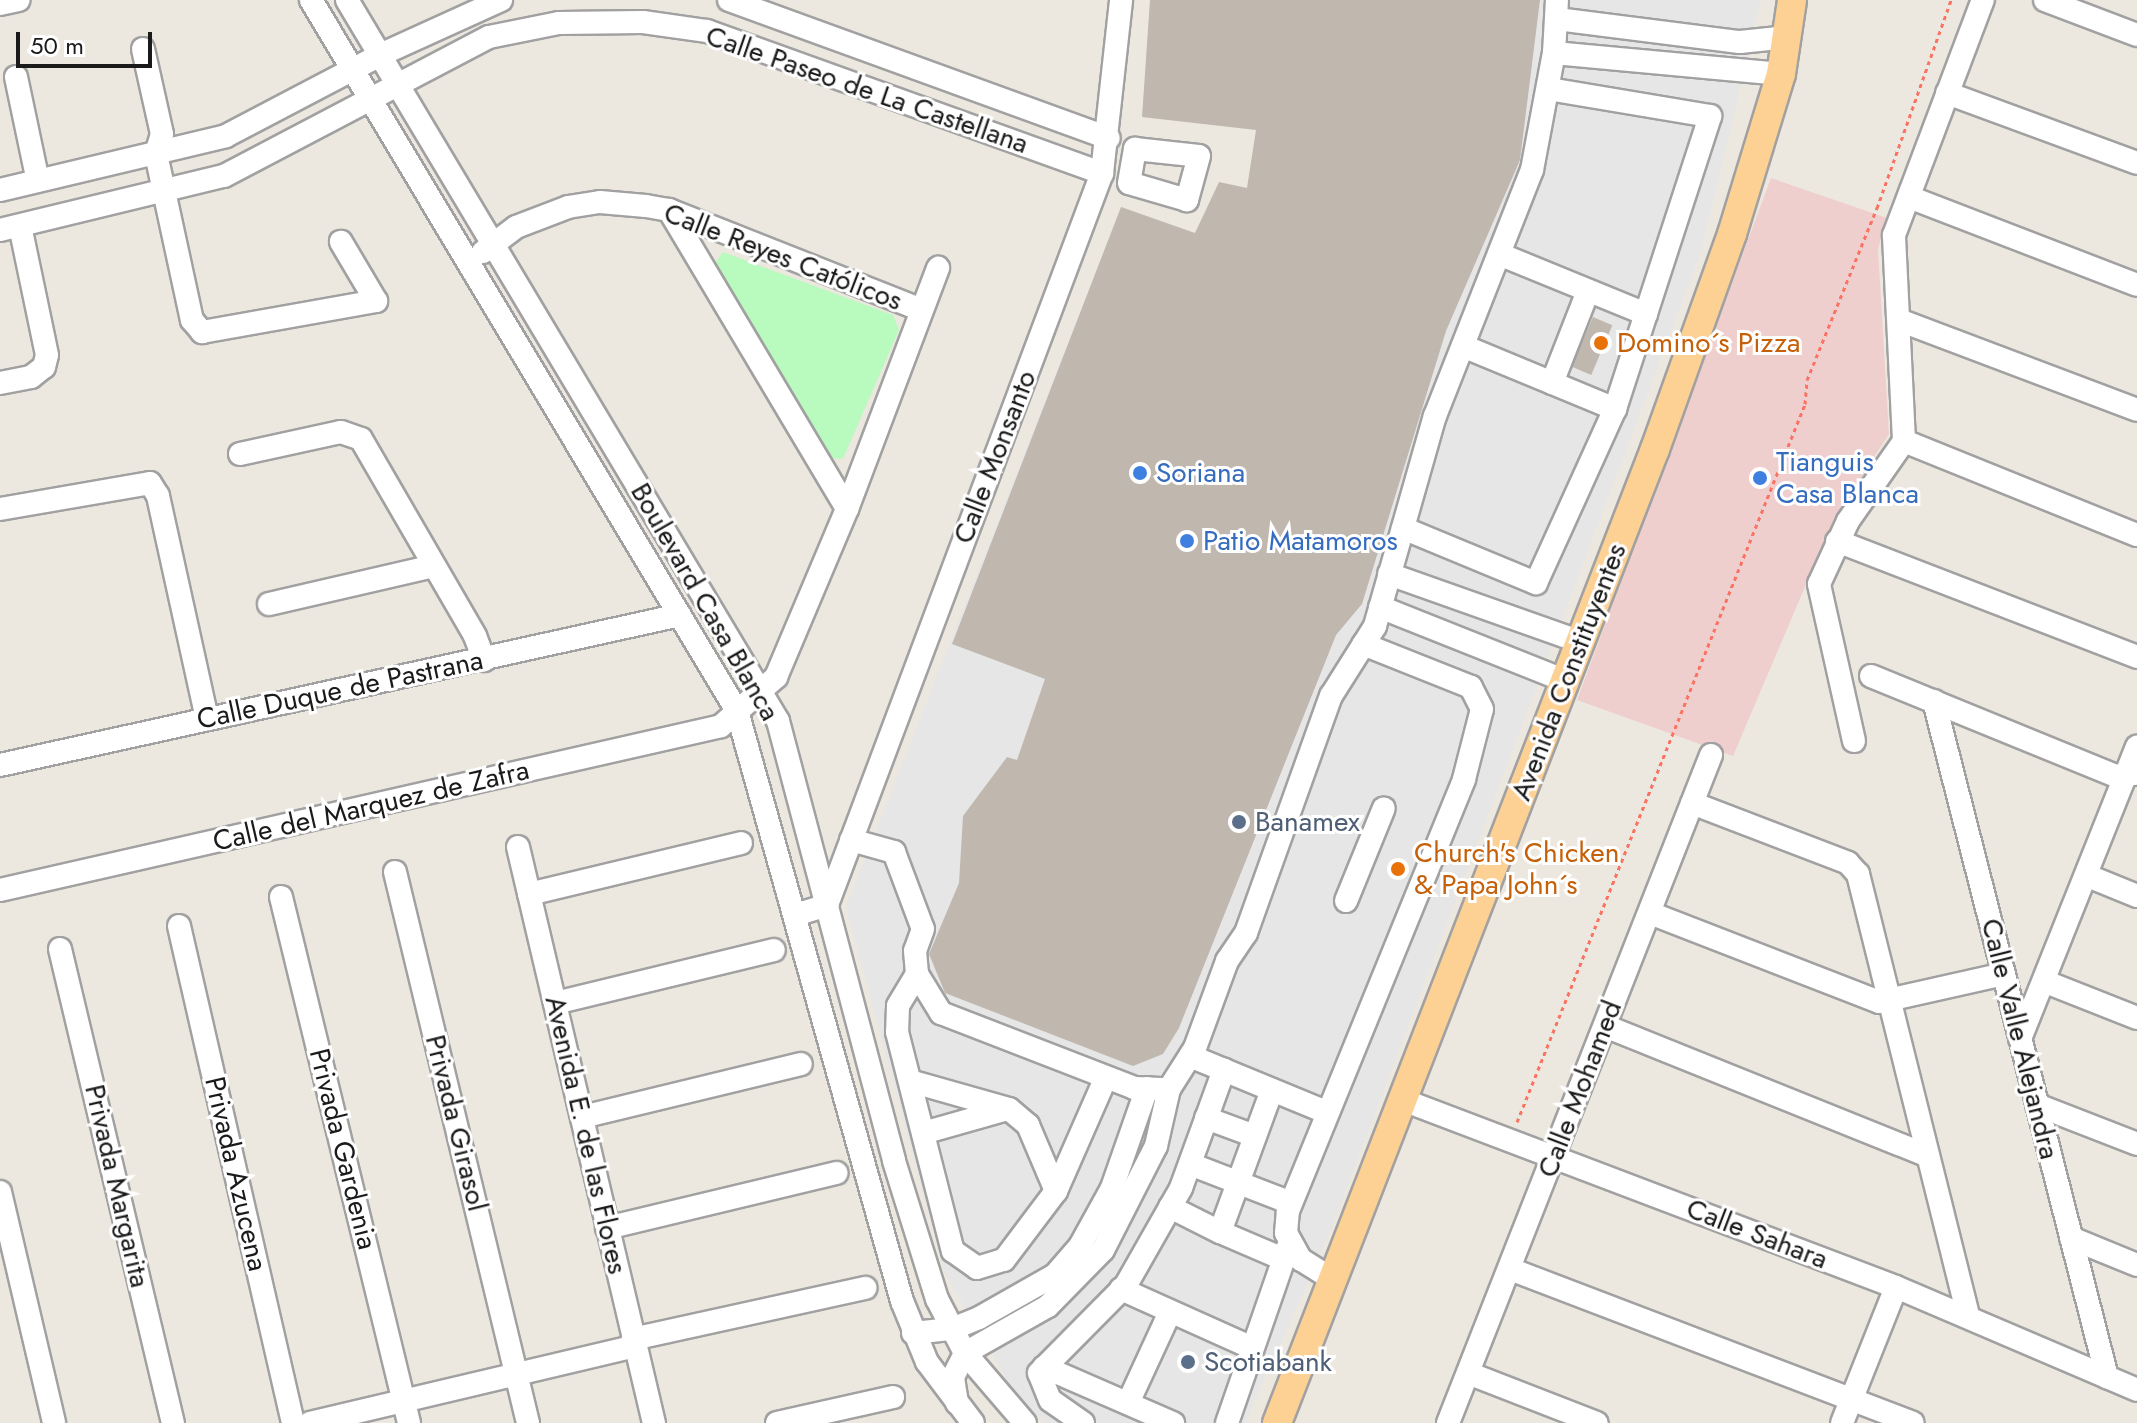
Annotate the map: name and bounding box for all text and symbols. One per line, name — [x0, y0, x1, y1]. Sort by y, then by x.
scale bar — [20, 16, 156, 66]
street label: Calle Paseo de La Castellana — [701, 19, 1033, 161]
text: 50 m — [30, 28, 84, 63]
street label: Calle Reyes Católicos — [659, 196, 907, 318]
place label: Domino´s Pizza — [1617, 326, 1801, 360]
marker: Domino´s Pizza — [1592, 334, 1610, 352]
street label: Calle Monsanto — [947, 366, 1043, 548]
place label: Tianguis Casa Blanca — [1776, 445, 1919, 511]
place label: Soriana — [1156, 456, 1245, 490]
marker: Soriana — [1131, 464, 1149, 482]
marker: Tianguis Casa Blanca — [1751, 469, 1769, 487]
street label: Boulevard Casa Blanca — [623, 477, 787, 727]
place label: Patio Matamoros — [1203, 524, 1398, 558]
marker: Patio Matamoros — [1178, 532, 1196, 550]
street label: Avenida Constituyentes — [1504, 539, 1634, 805]
street label: Calle Duque de Pastrana — [194, 643, 486, 737]
street label: Calle del Marquez de Zafra — [210, 753, 532, 859]
place label: Banamex — [1255, 805, 1360, 839]
marker: Banamex — [1230, 813, 1248, 831]
place label: Church's Chicken & Papa John´s — [1414, 836, 1619, 902]
marker: Church's Chicken & Papa John´s — [1389, 860, 1407, 878]
street label: Calle Valle Alejandra — [1974, 915, 2066, 1163]
street label: Avenida E. de las Flores — [538, 993, 634, 1277]
street label: Calle Mohamed — [1531, 996, 1629, 1182]
street label: Privada Girasol — [418, 1031, 494, 1215]
street label: Privada Gardenia — [302, 1045, 384, 1253]
street label: Privada Azucena — [197, 1074, 275, 1274]
street label: Privada Margarita — [77, 1081, 157, 1291]
street label: Calle Sahara — [1682, 1192, 1832, 1276]
place label: Scotiabank — [1204, 1345, 1332, 1379]
marker: Scotiabank — [1179, 1353, 1197, 1371]

